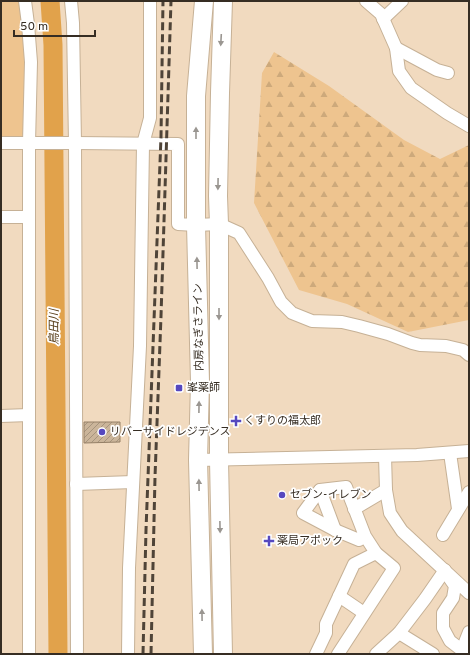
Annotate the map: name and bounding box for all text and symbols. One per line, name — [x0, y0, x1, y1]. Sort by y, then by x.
scale bar — [14, 12, 95, 38]
text: 50 m — [20, 19, 48, 35]
one-way arrow — [218, 34, 224, 47]
one-way arrow — [193, 126, 199, 139]
one-way arrow — [215, 178, 221, 191]
one-way arrow — [194, 256, 200, 269]
street label: 内房なぎさライン — [191, 283, 207, 371]
water label: 鳥田川 — [47, 307, 63, 345]
one-way arrow — [216, 308, 222, 321]
place label: 峯薬師 — [187, 381, 220, 395]
marker: 峯薬師 — [174, 383, 184, 393]
one-way arrow — [196, 401, 203, 413]
place label: くすりの福太郎 — [244, 414, 321, 428]
marker: くすりの福太郎 — [231, 416, 241, 426]
place label: リバーサイドレジデンス — [110, 425, 231, 439]
marker: リバーサイドレジデンス — [97, 427, 107, 437]
one-way arrow — [196, 478, 202, 491]
place label: セブン-イレブン — [290, 488, 371, 502]
marker: セブン-イレブン — [277, 490, 287, 500]
one-way arrow — [217, 521, 224, 533]
place label: 薬局アポック — [277, 534, 343, 548]
marker: 薬局アポック — [264, 536, 274, 546]
one-way arrow — [199, 608, 205, 621]

